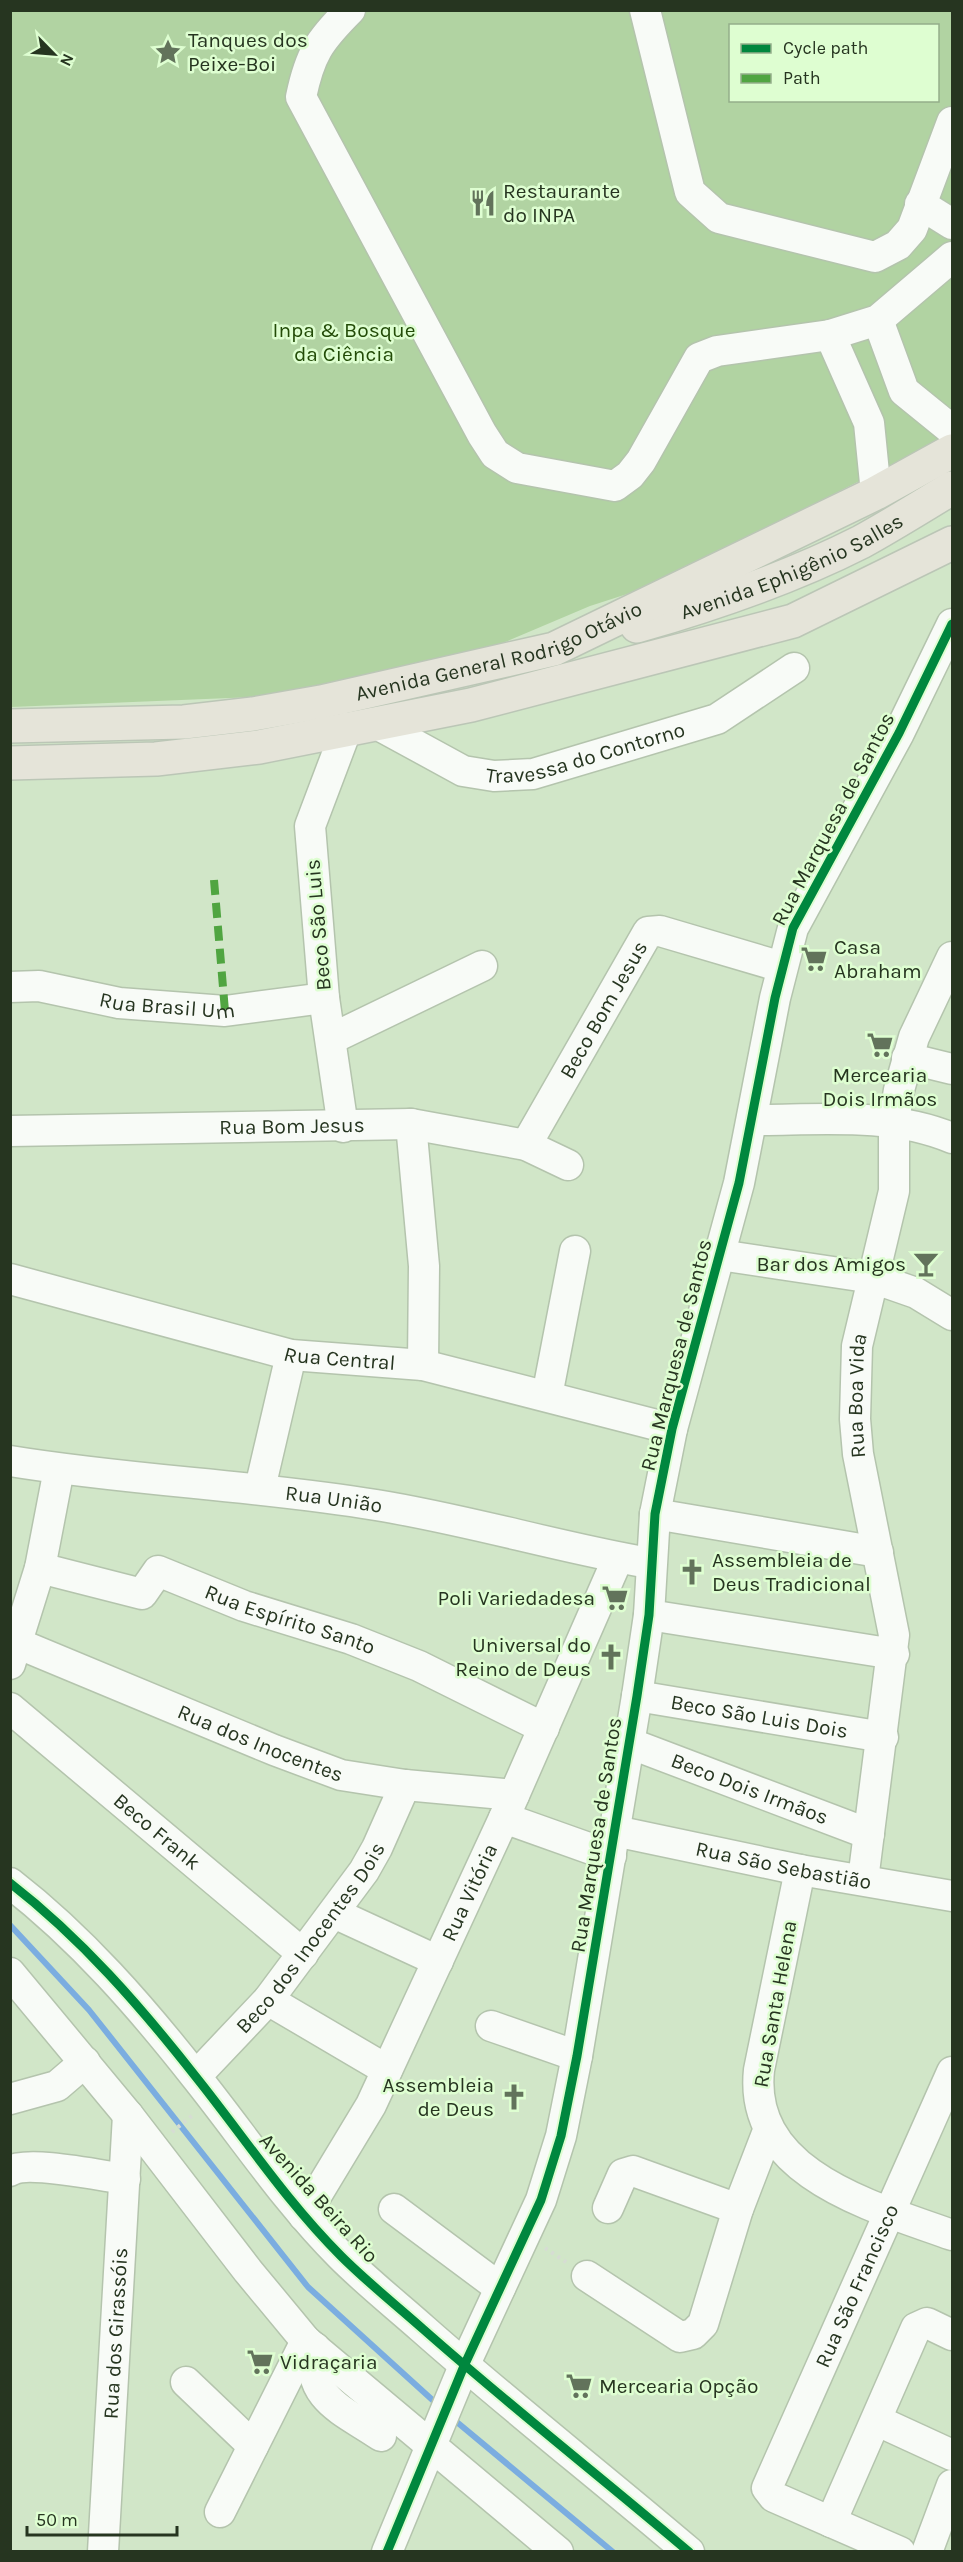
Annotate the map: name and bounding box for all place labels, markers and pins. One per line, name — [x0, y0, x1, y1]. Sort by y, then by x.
place label: Tanques dos Peixe-Boi — [188, 28, 308, 76]
place icon: Tanques dos Peixe-Boi — [153, 37, 183, 67]
place label: Restaurante do INPA — [503, 179, 620, 227]
restaurant icon: Restaurante do INPA — [468, 188, 498, 218]
place label: Casa Abraham — [834, 935, 922, 983]
supermarket icon: Casa Abraham — [799, 944, 829, 974]
supermarket icon: Mercearia Dois Irmãos — [865, 1030, 895, 1060]
place label: Mercearia Dois Irmãos — [823, 1063, 937, 1111]
bar icon: Bar dos Amigos — [911, 1249, 941, 1279]
place label: Bar dos Amigos — [757, 1252, 906, 1276]
place label: Assembleia de Deus Tradicional — [712, 1548, 871, 1596]
church icon: Assembleia de Deus Tradicional — [677, 1557, 707, 1587]
supermarket icon: Poli Variedadesa — [600, 1583, 630, 1613]
place label: Poli Variedadesa — [438, 1586, 595, 1610]
place label: Universal do Reino de Deus — [455, 1633, 591, 1681]
church icon: Universal do Reino de Deus — [596, 1642, 626, 1672]
place label: Assembleia de Deus — [383, 2073, 494, 2121]
church icon: Assembleia de Deus — [499, 2082, 529, 2112]
supermarket icon: Vidraçaria — [245, 2347, 275, 2377]
place label: Vidraçaria — [280, 2350, 377, 2374]
supermarket icon: Mercearia Opção — [564, 2371, 594, 2401]
place label: Mercearia Opção — [599, 2374, 758, 2398]

